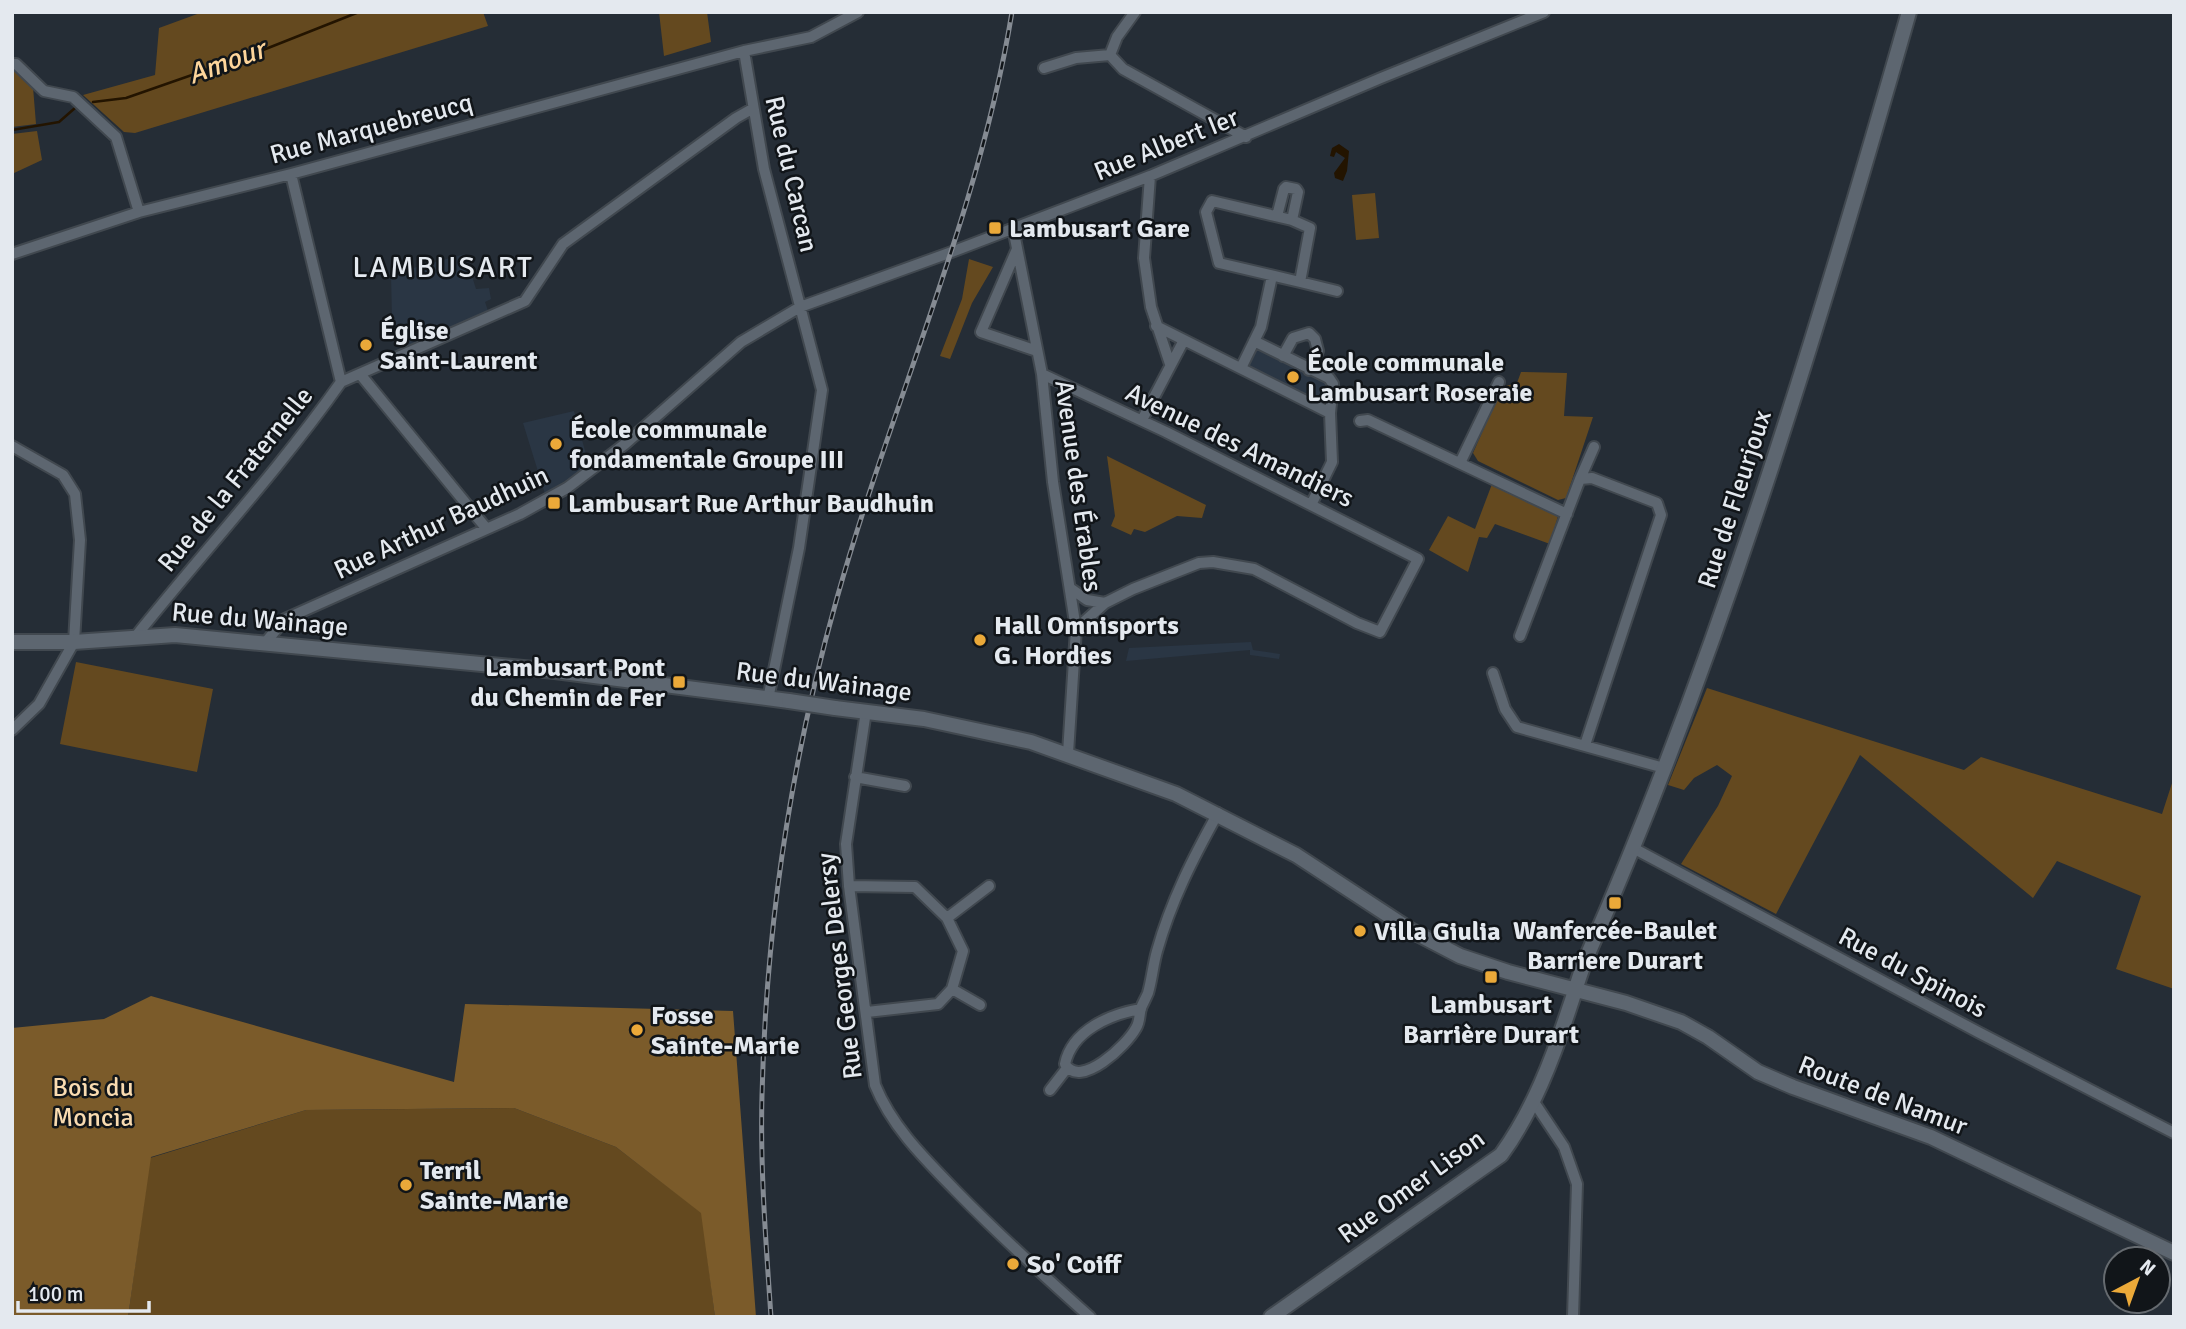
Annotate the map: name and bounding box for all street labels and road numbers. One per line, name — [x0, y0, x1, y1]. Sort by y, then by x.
street label: Rue Marquebreucq — [266, 87, 476, 171]
street label: Rue du Carcan — [758, 93, 825, 255]
street label: Rue Albert Ier — [1089, 101, 1244, 188]
street label: Avenue des Amandiers — [1120, 377, 1359, 515]
street label: Avenue des Érables — [1047, 378, 1109, 594]
street label: Rue de la Fraternelle — [151, 381, 320, 579]
street label: Rue de Fleurjoux — [1691, 406, 1779, 593]
street label: Rue Arthur Baudhuin — [329, 459, 554, 587]
street label: Rue du Wainage — [170, 596, 350, 644]
street label: Rue du Wainage — [734, 655, 914, 709]
street label: Rue Georges Delersy — [810, 851, 870, 1081]
street label: Rue du Spinois — [1833, 920, 1992, 1025]
street label: Route de Namur — [1794, 1049, 1972, 1143]
street label: Rue Omer Lison — [1332, 1123, 1491, 1251]

